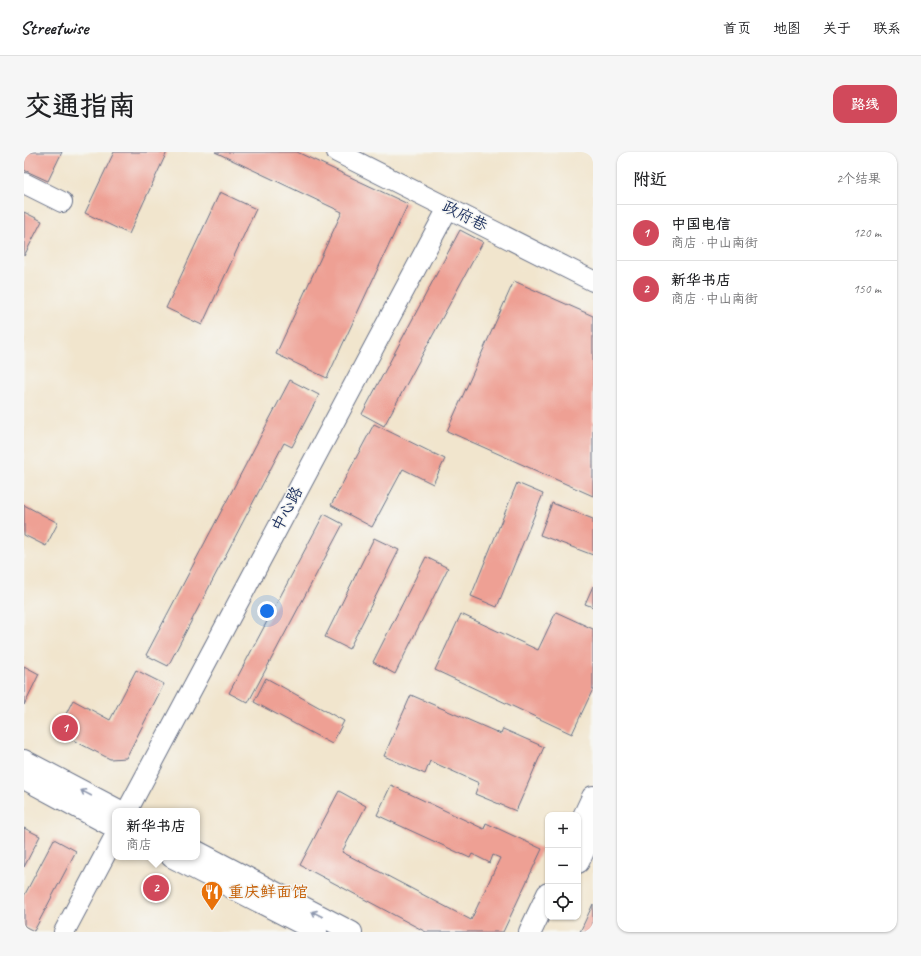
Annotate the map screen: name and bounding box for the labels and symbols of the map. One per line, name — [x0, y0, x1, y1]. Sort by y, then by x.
street label: 政府巷 — [439, 196, 491, 236]
street label: 中心路 — [267, 483, 307, 535]
your location — [257, 601, 277, 621]
pin: 1 — [52, 713, 78, 743]
one-way arrow — [81, 788, 93, 796]
pin: 2 — [143, 873, 169, 903]
restaurant icon: 重庆鲜面馆 — [199, 879, 225, 912]
place label: 重庆鲜面馆 — [228, 882, 308, 902]
one-way arrow — [312, 910, 324, 917]

